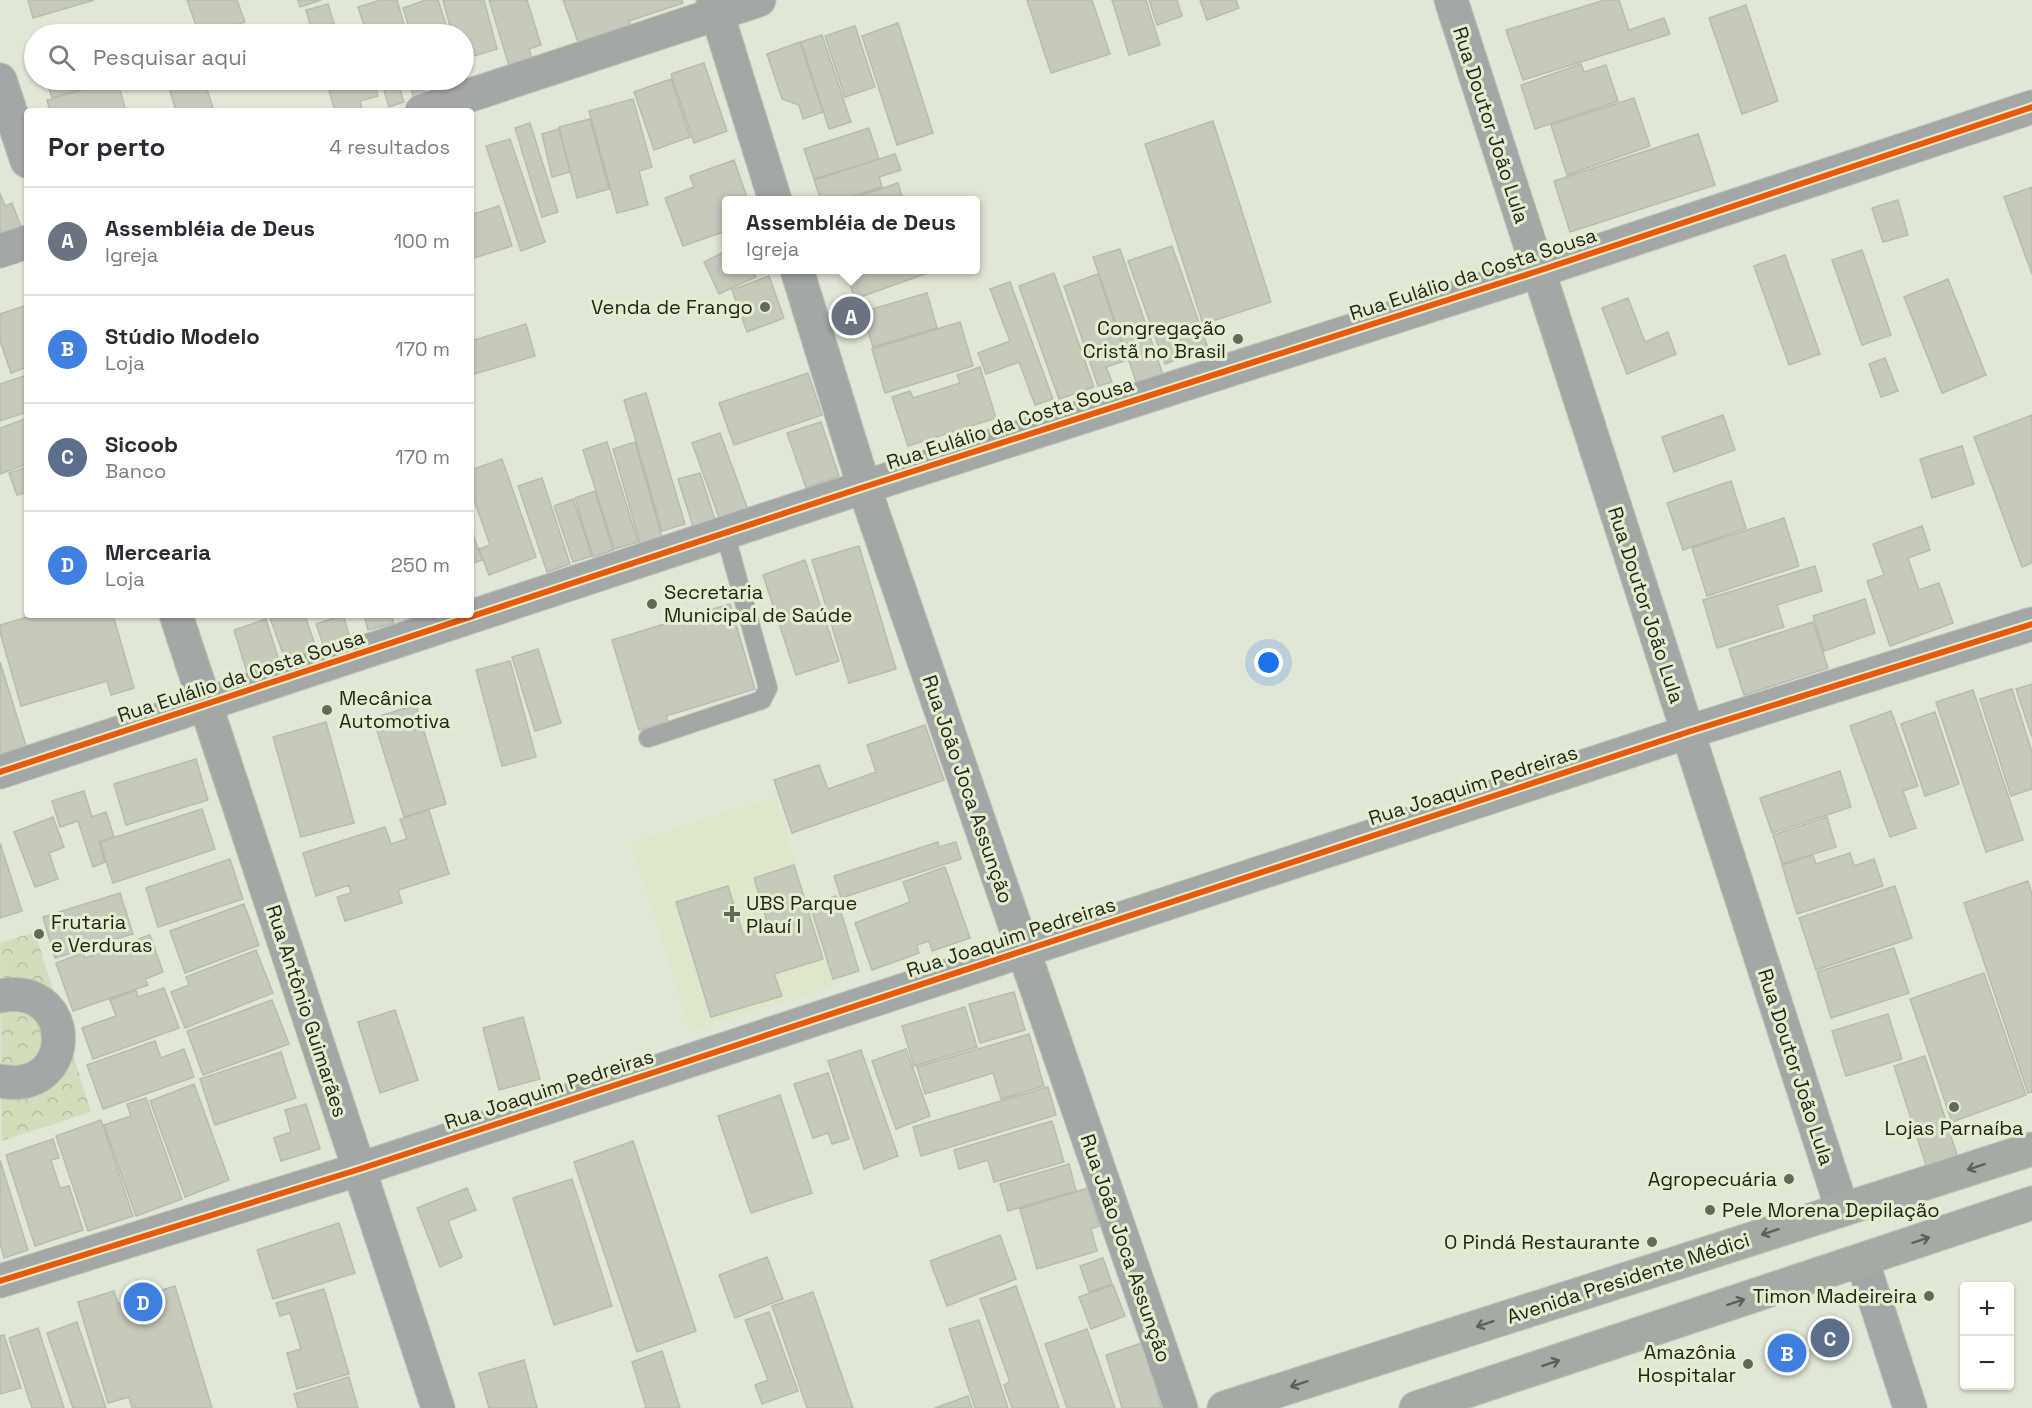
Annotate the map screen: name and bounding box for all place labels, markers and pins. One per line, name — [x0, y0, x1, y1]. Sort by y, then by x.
place label: Venda de Frango — [591, 294, 753, 320]
pin: A — [832, 294, 870, 338]
marker: Venda de Frango — [758, 300, 772, 314]
place label: Congregação Cristã no Brasil — [1083, 315, 1226, 364]
marker: Congregação Cristã no Brasil — [1231, 332, 1245, 346]
place label: Secretaria Municipal de Saúde — [664, 579, 852, 628]
marker: Secretaria Municipal de Saúde — [645, 597, 659, 611]
place label: Mecânica Automotiva — [339, 685, 450, 734]
marker: Mecânica Automotiva — [320, 703, 334, 717]
place label: UBS Parque PIauí I — [746, 890, 857, 939]
marker: UBS Parque PIauí I — [723, 905, 741, 923]
place label: Frutaria e Verduras — [51, 909, 153, 958]
marker: Frutaria e Verduras — [32, 927, 46, 941]
marker: Lojas Parnaíba — [1947, 1100, 1961, 1114]
place label: Lojas Parnaíba — [1884, 1115, 2024, 1141]
place label: Agropecuária — [1648, 1166, 1777, 1192]
marker: Agropecuária — [1782, 1172, 1796, 1186]
place label: Pele Morena Depilação — [1722, 1197, 1940, 1223]
marker: Pele Morena Depilação — [1703, 1203, 1717, 1217]
place label: O Pindá Restaurante — [1444, 1229, 1640, 1255]
marker: O Pindá Restaurante — [1645, 1235, 1659, 1249]
pin: D — [124, 1280, 162, 1324]
place label: Timon Madeireira — [1753, 1283, 1917, 1309]
marker: Timon Madeireira — [1922, 1289, 1936, 1303]
pin: C — [1810, 1316, 1850, 1360]
pin: B — [1768, 1330, 1806, 1376]
place label: Amazônia Hospitalar — [1638, 1339, 1736, 1388]
marker: Amazônia Hospitalar — [1741, 1357, 1755, 1371]

